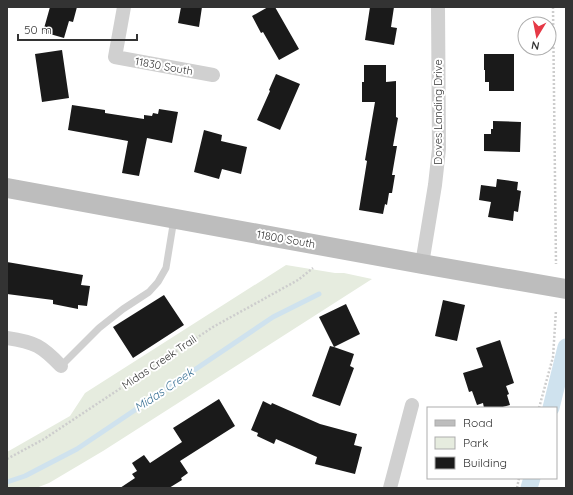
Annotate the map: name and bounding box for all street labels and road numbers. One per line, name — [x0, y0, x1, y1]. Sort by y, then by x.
street label: 11830 South — [134, 54, 194, 78]
street label: Doves Landing Drive — [431, 59, 445, 165]
street label: 11800 South — [256, 227, 316, 251]
street label: Midas Creek Trail — [119, 332, 199, 392]

